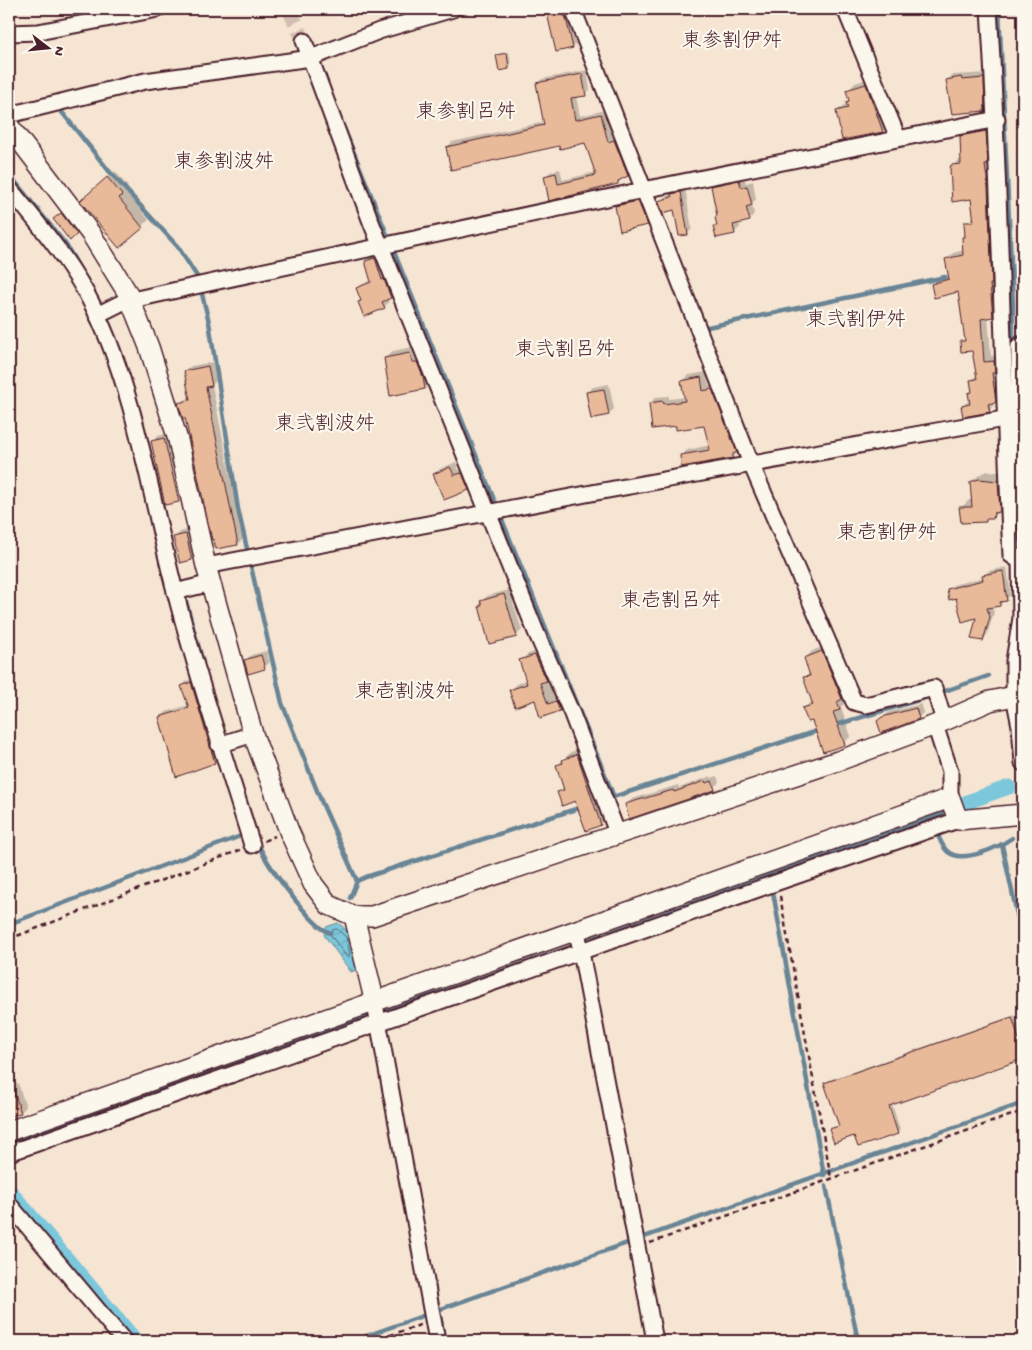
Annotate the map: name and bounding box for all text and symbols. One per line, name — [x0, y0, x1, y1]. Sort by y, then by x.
north arrow — [22, 22, 72, 72]
district label: 東参割伊舛 — [682, 29, 782, 54]
text: N — [49, 44, 68, 58]
district label: 東参割呂舛 — [416, 100, 516, 125]
district label: 東参割波舛 — [174, 150, 274, 175]
district label: 東弐割伊舛 — [806, 308, 906, 333]
district label: 東弐割呂舛 — [515, 338, 615, 363]
district label: 東弐割波舛 — [275, 412, 375, 437]
district label: 東壱割伊舛 — [837, 521, 937, 546]
district label: 東壱割呂舛 — [621, 589, 721, 614]
district label: 東壱割波舛 — [355, 680, 455, 705]

